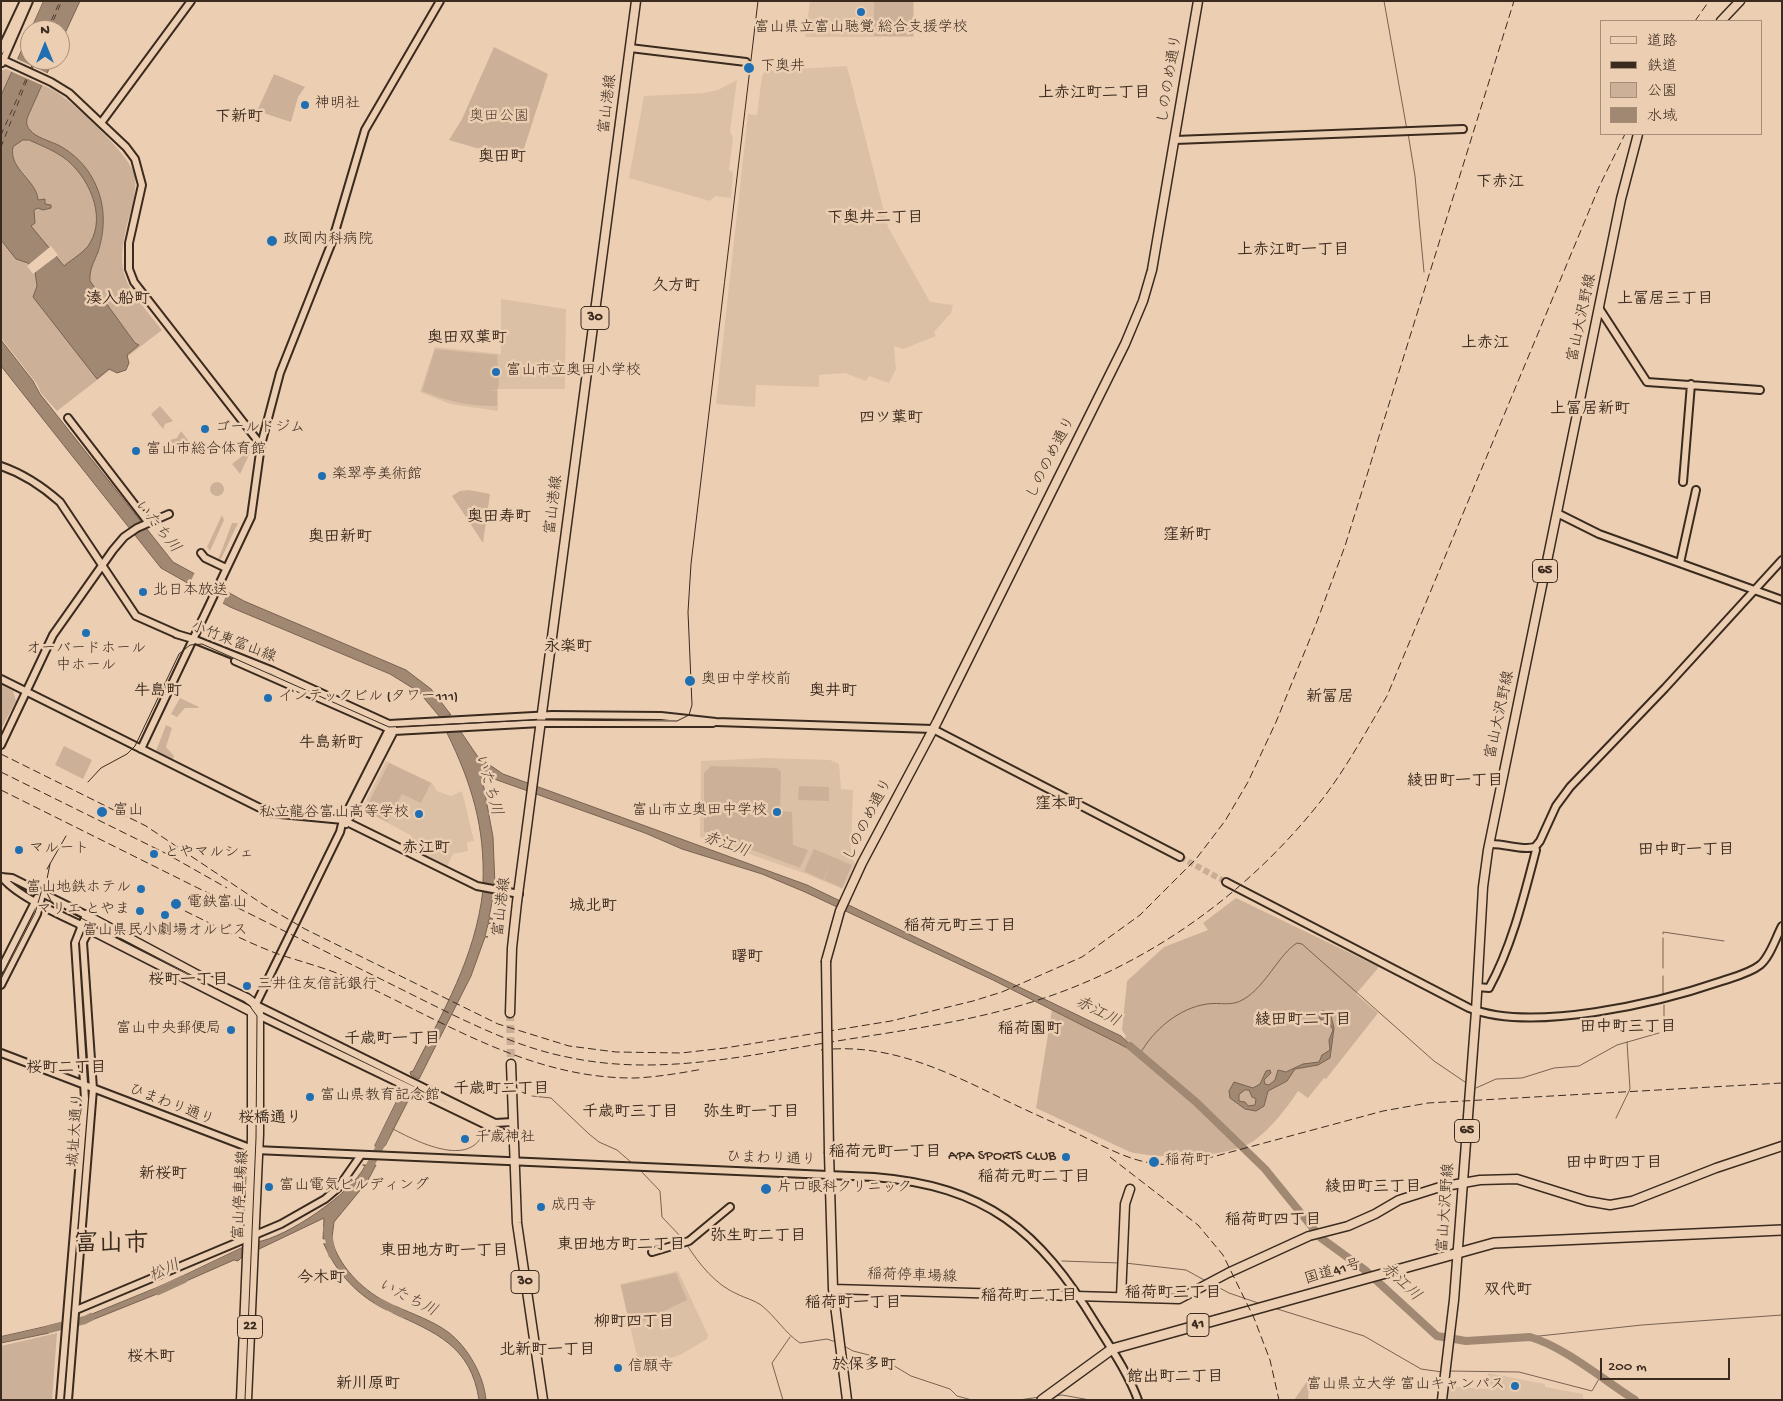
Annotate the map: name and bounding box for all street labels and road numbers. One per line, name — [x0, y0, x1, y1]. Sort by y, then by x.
street label: しののめ通り — [1155, 33, 1187, 125]
street label: 富山港線 — [596, 73, 622, 135]
street label: 富山大沢野線 — [1565, 272, 1601, 364]
road number: 30 — [581, 306, 609, 330]
street label: しののめ通り — [1024, 414, 1080, 502]
street label: 富山港線 — [542, 474, 568, 536]
road number: 65 — [1532, 560, 1558, 582]
street label: 小竹東富山線 — [188, 618, 278, 668]
street label: 富山大沢野線 — [1483, 669, 1519, 761]
street label: しののめ通り — [841, 776, 897, 864]
street label: 富山港線 — [490, 876, 516, 938]
street label: ひまわり通り — [126, 1081, 216, 1131]
street label: 城址大通り — [65, 1092, 89, 1168]
road number: 65 — [1454, 1120, 1480, 1142]
street label: ひまわり通り — [726, 1149, 816, 1171]
street label: 富山停車場線 — [231, 1150, 253, 1240]
street label: 富山大沢野線 — [1435, 1162, 1459, 1254]
street label: 国道41号 — [1303, 1256, 1363, 1290]
street label: 稲荷停車場線 — [867, 1266, 957, 1288]
road number: 30 — [511, 1270, 539, 1294]
road number: 41 — [1187, 1314, 1209, 1336]
road number: 22 — [238, 1315, 262, 1338]

